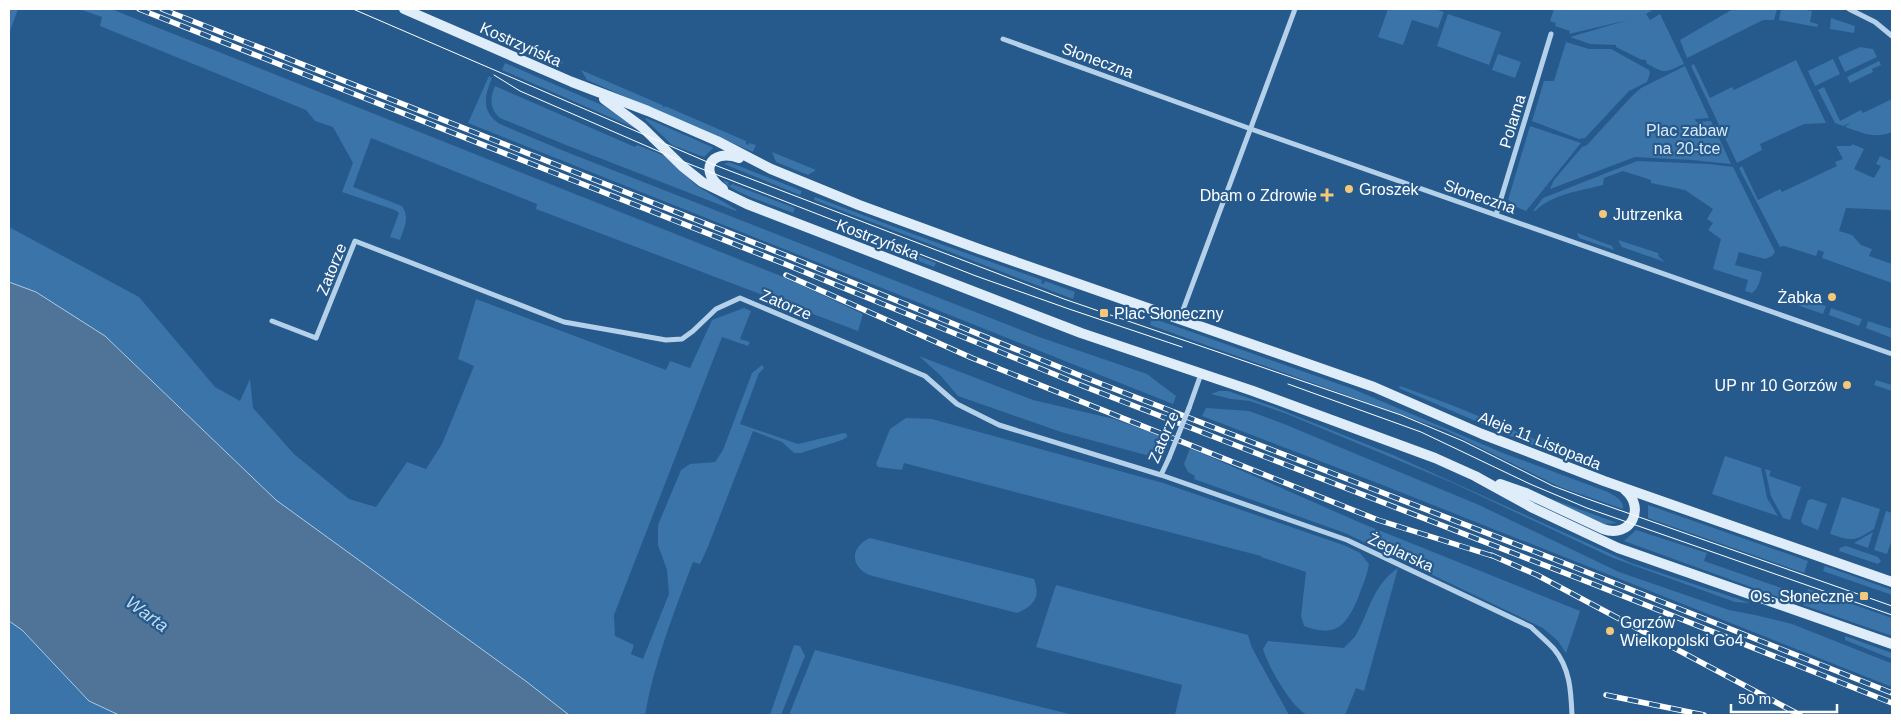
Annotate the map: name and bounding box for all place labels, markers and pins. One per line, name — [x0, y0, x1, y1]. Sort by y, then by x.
place label: Groszek — [1359, 181, 1420, 198]
marker: Groszek — [1343, 183, 1355, 195]
place label: Dbam o Zdrowie — [1200, 187, 1317, 204]
marker: Dbam o Zdrowie — [1321, 189, 1333, 201]
place label: Jutrzenka — [1613, 206, 1682, 223]
marker: Jutrzenka — [1597, 208, 1609, 220]
place label: Żabka — [1778, 288, 1822, 306]
marker: Żabka — [1826, 291, 1838, 303]
place label: Plac Słoneczny — [1114, 305, 1223, 322]
marker: Plac Słoneczny — [1098, 307, 1110, 319]
place label: UP nr 10 Gorzów — [1715, 377, 1837, 394]
marker: UP nr 10 Gorzów — [1841, 379, 1853, 391]
place label: Os. Słoneczne — [1750, 588, 1854, 605]
marker: Os. Słoneczne — [1858, 590, 1870, 602]
place label: Gorzów Wielkopolski Go4 — [1620, 614, 1744, 649]
marker: Gorzów Wielkopolski Go4 — [1604, 625, 1616, 637]

